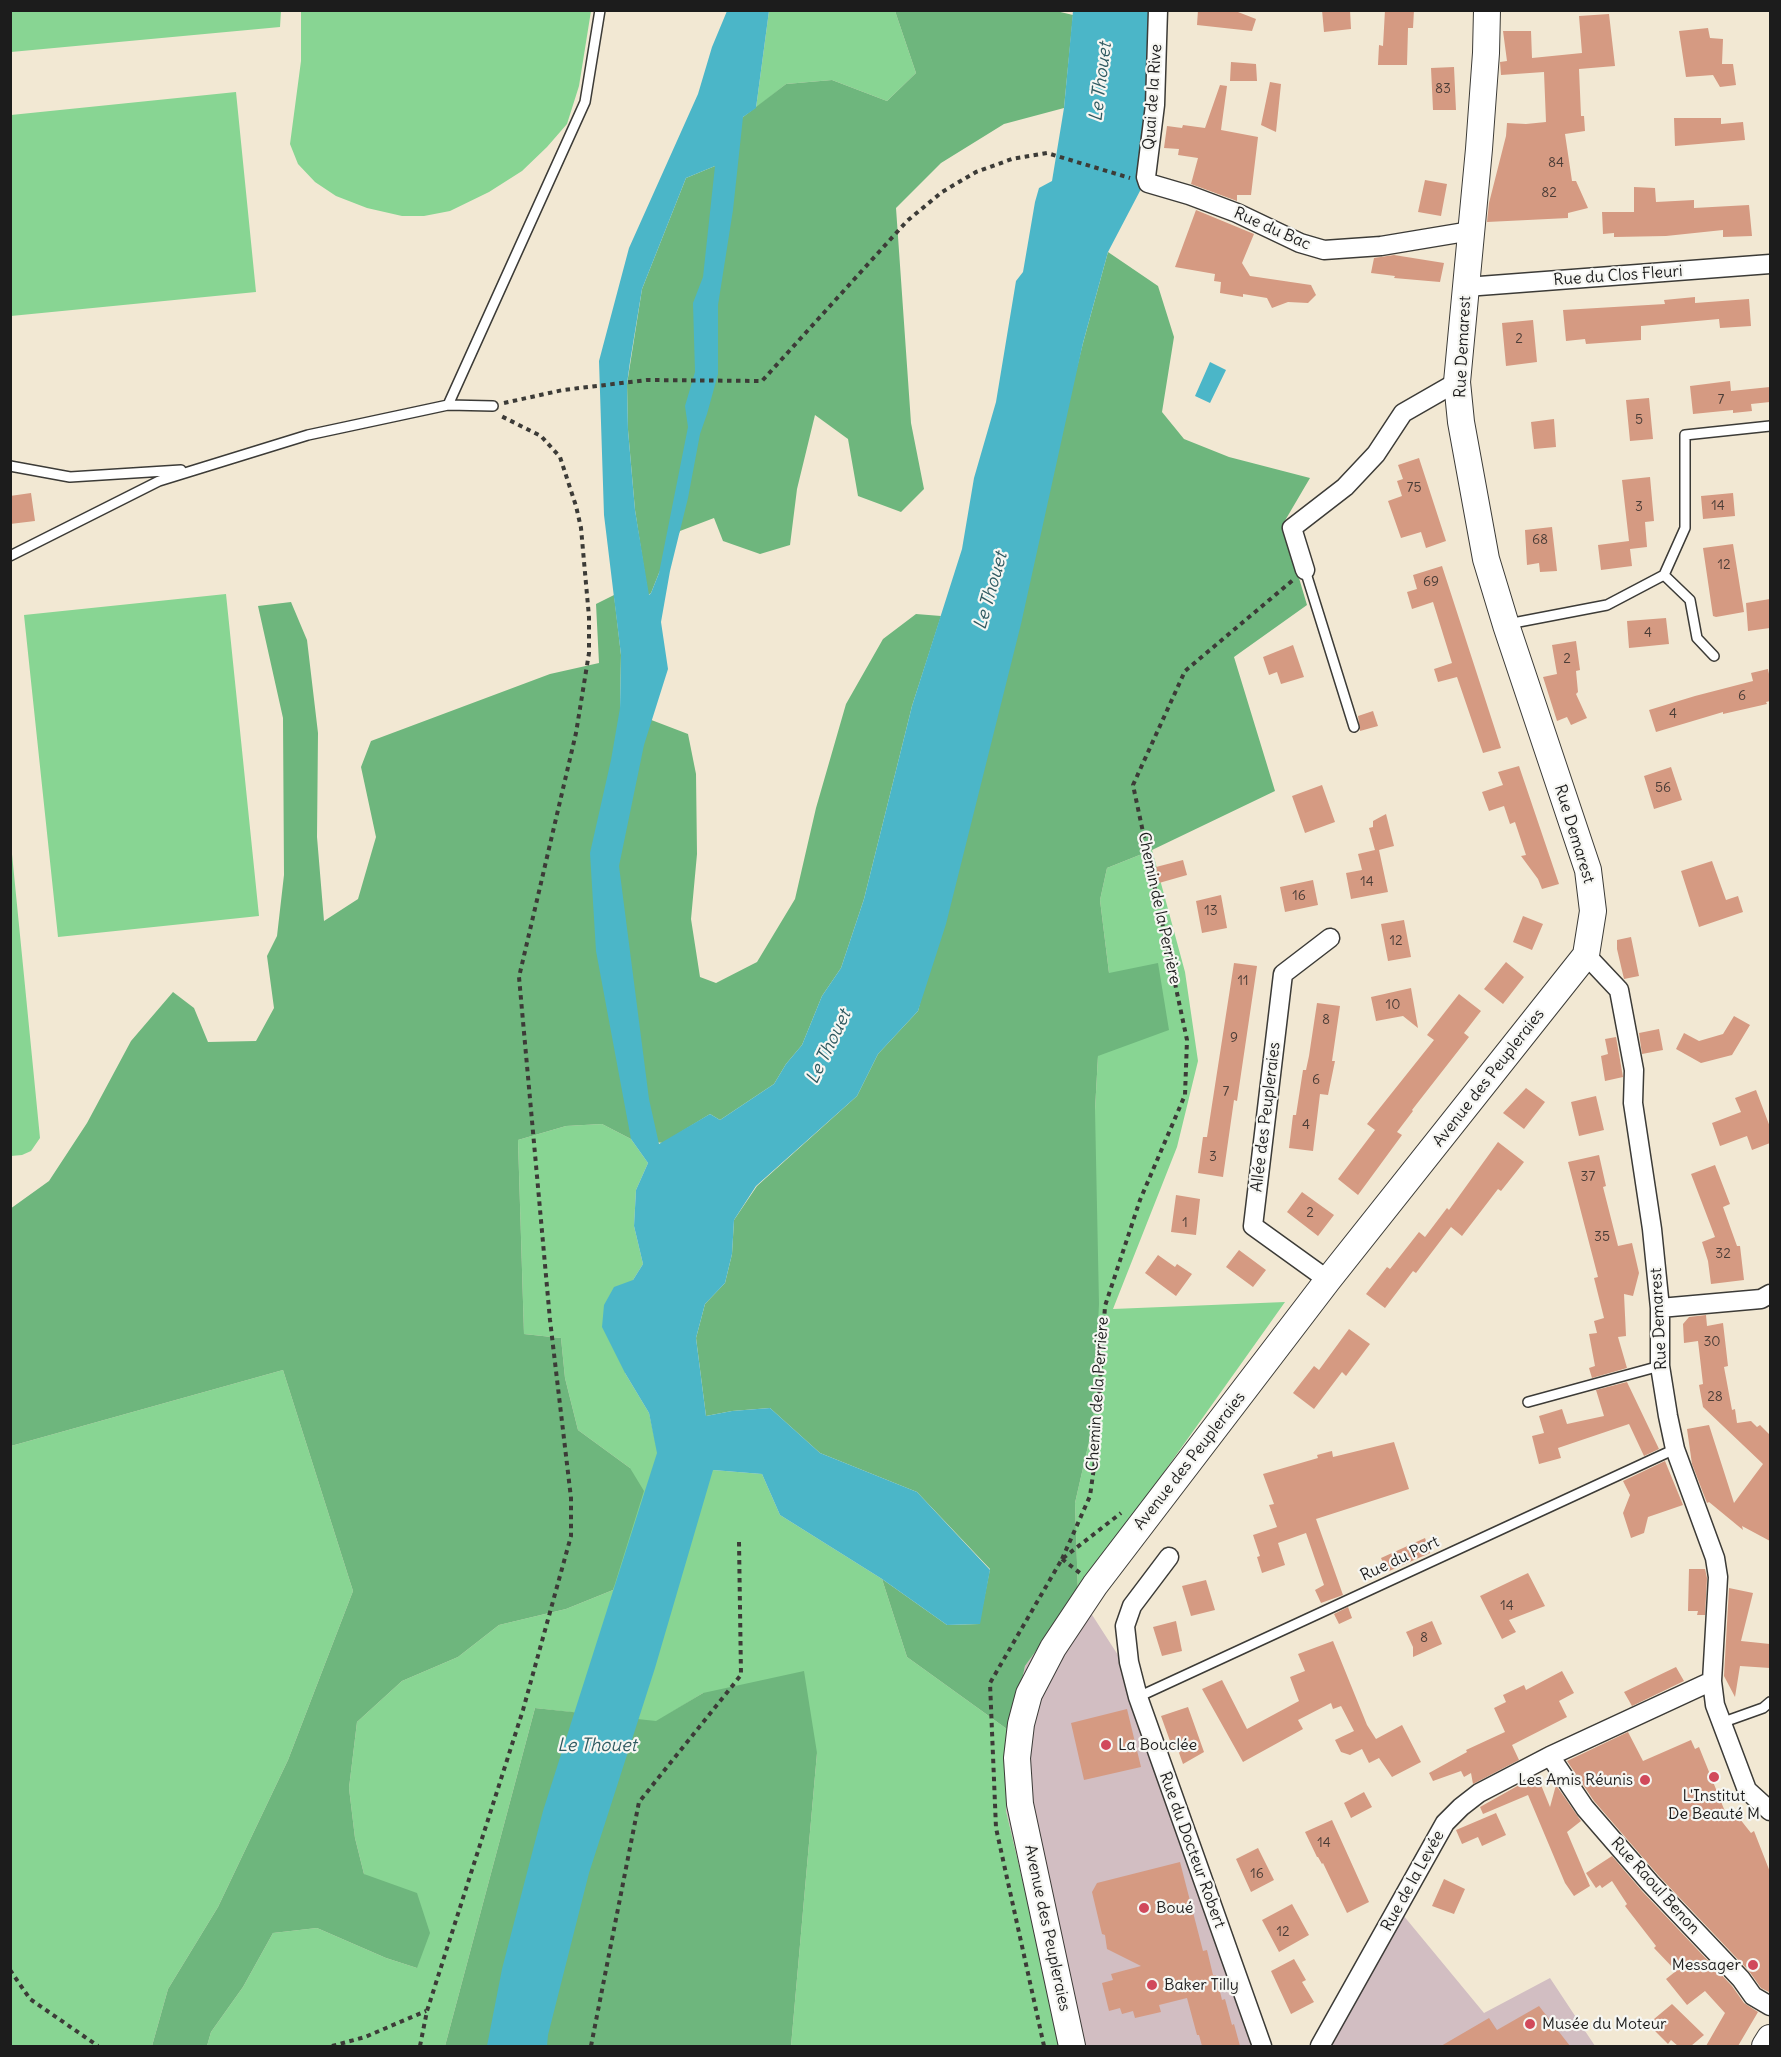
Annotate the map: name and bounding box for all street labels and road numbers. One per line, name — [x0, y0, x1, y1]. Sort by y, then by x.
street label: Quai de la Rive — [1140, 43, 1166, 151]
street label: Rue du Bac — [1231, 204, 1313, 254]
street label: Rue du Clos Fleuri — [1553, 262, 1683, 290]
street label: Rue Demarest — [1451, 295, 1475, 399]
street label: Rue Demarest — [1550, 782, 1598, 886]
street label: Chemin de la Perrière — [1134, 830, 1184, 986]
street label: Avenue des Peupleraies — [1429, 1005, 1549, 1151]
street label: Allée des Peupleraies — [1247, 1041, 1285, 1193]
street label: Rue Demarest — [1647, 1267, 1671, 1371]
street label: Chemin de la Perrière — [1083, 1316, 1113, 1472]
street label: Avenue des Peupleraies — [1130, 1388, 1250, 1534]
street label: Rue du Port — [1358, 1532, 1442, 1586]
street label: Rue du Docteur Robert — [1155, 1769, 1229, 1931]
street label: Rue de la Levée — [1377, 1827, 1449, 1935]
street label: Rue Raoul Benon — [1607, 1834, 1703, 1938]
street label: Avenue des Peupleraies — [1020, 1843, 1074, 2013]

